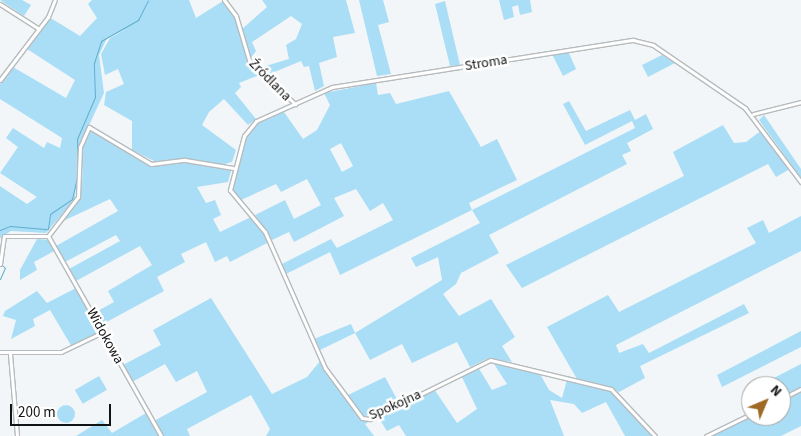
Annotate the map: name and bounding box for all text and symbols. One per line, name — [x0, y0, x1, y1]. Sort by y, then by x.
street label: Stroma — [464, 51, 508, 75]
street label: Źródlana — [245, 55, 295, 105]
street label: Widokowa — [83, 305, 127, 367]
north arrow — [741, 376, 791, 426]
text: N — [766, 381, 786, 401]
street label: Spokojna — [366, 386, 424, 424]
scale bar — [12, 394, 114, 426]
text: 200 m — [18, 402, 56, 423]

